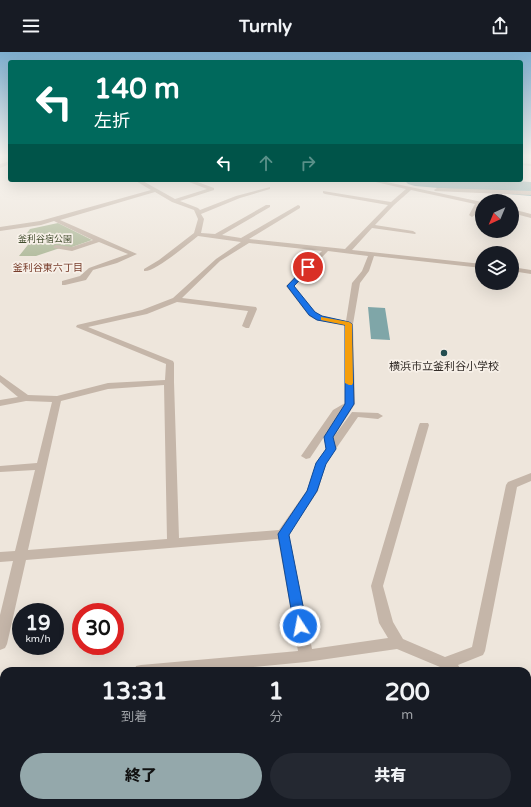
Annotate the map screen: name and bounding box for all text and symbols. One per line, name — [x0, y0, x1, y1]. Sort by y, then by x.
icon: menu — [20, 15, 42, 37]
text: Turnly — [239, 15, 292, 37]
icon: share — [489, 15, 511, 37]
text: 140 m — [94, 72, 180, 106]
icon: left — [28, 76, 80, 128]
text: 左折 — [94, 110, 130, 132]
icon: left — [213, 152, 235, 174]
icon: ahead — [255, 152, 277, 174]
icon: right — [297, 152, 319, 174]
north arrow — [475, 194, 519, 238]
map controls — [475, 194, 519, 290]
park label: 釜利谷宿公園 — [18, 234, 72, 245]
button: layers — [475, 246, 519, 290]
pin — [291, 250, 325, 284]
icon: arrive — [297, 256, 319, 278]
district label: 釜利谷東六丁目 — [13, 262, 83, 274]
marker: 横浜市立釜利谷小学校 — [439, 348, 449, 358]
place label: 横浜市立釜利谷小学校 — [389, 360, 499, 373]
speed limit sign: 30 — [72, 603, 124, 655]
position arrow — [279, 605, 321, 647]
text: 19 — [25, 612, 51, 636]
text: km/h — [25, 633, 51, 645]
text: 13:31 — [101, 677, 168, 706]
text: 1 — [269, 677, 284, 706]
text: 200 — [385, 678, 430, 707]
text: m — [401, 707, 413, 723]
text: 到着 — [121, 709, 147, 725]
text: 分 — [270, 709, 283, 725]
button: 終了 — [20, 753, 262, 799]
button: 共有 — [270, 753, 511, 799]

